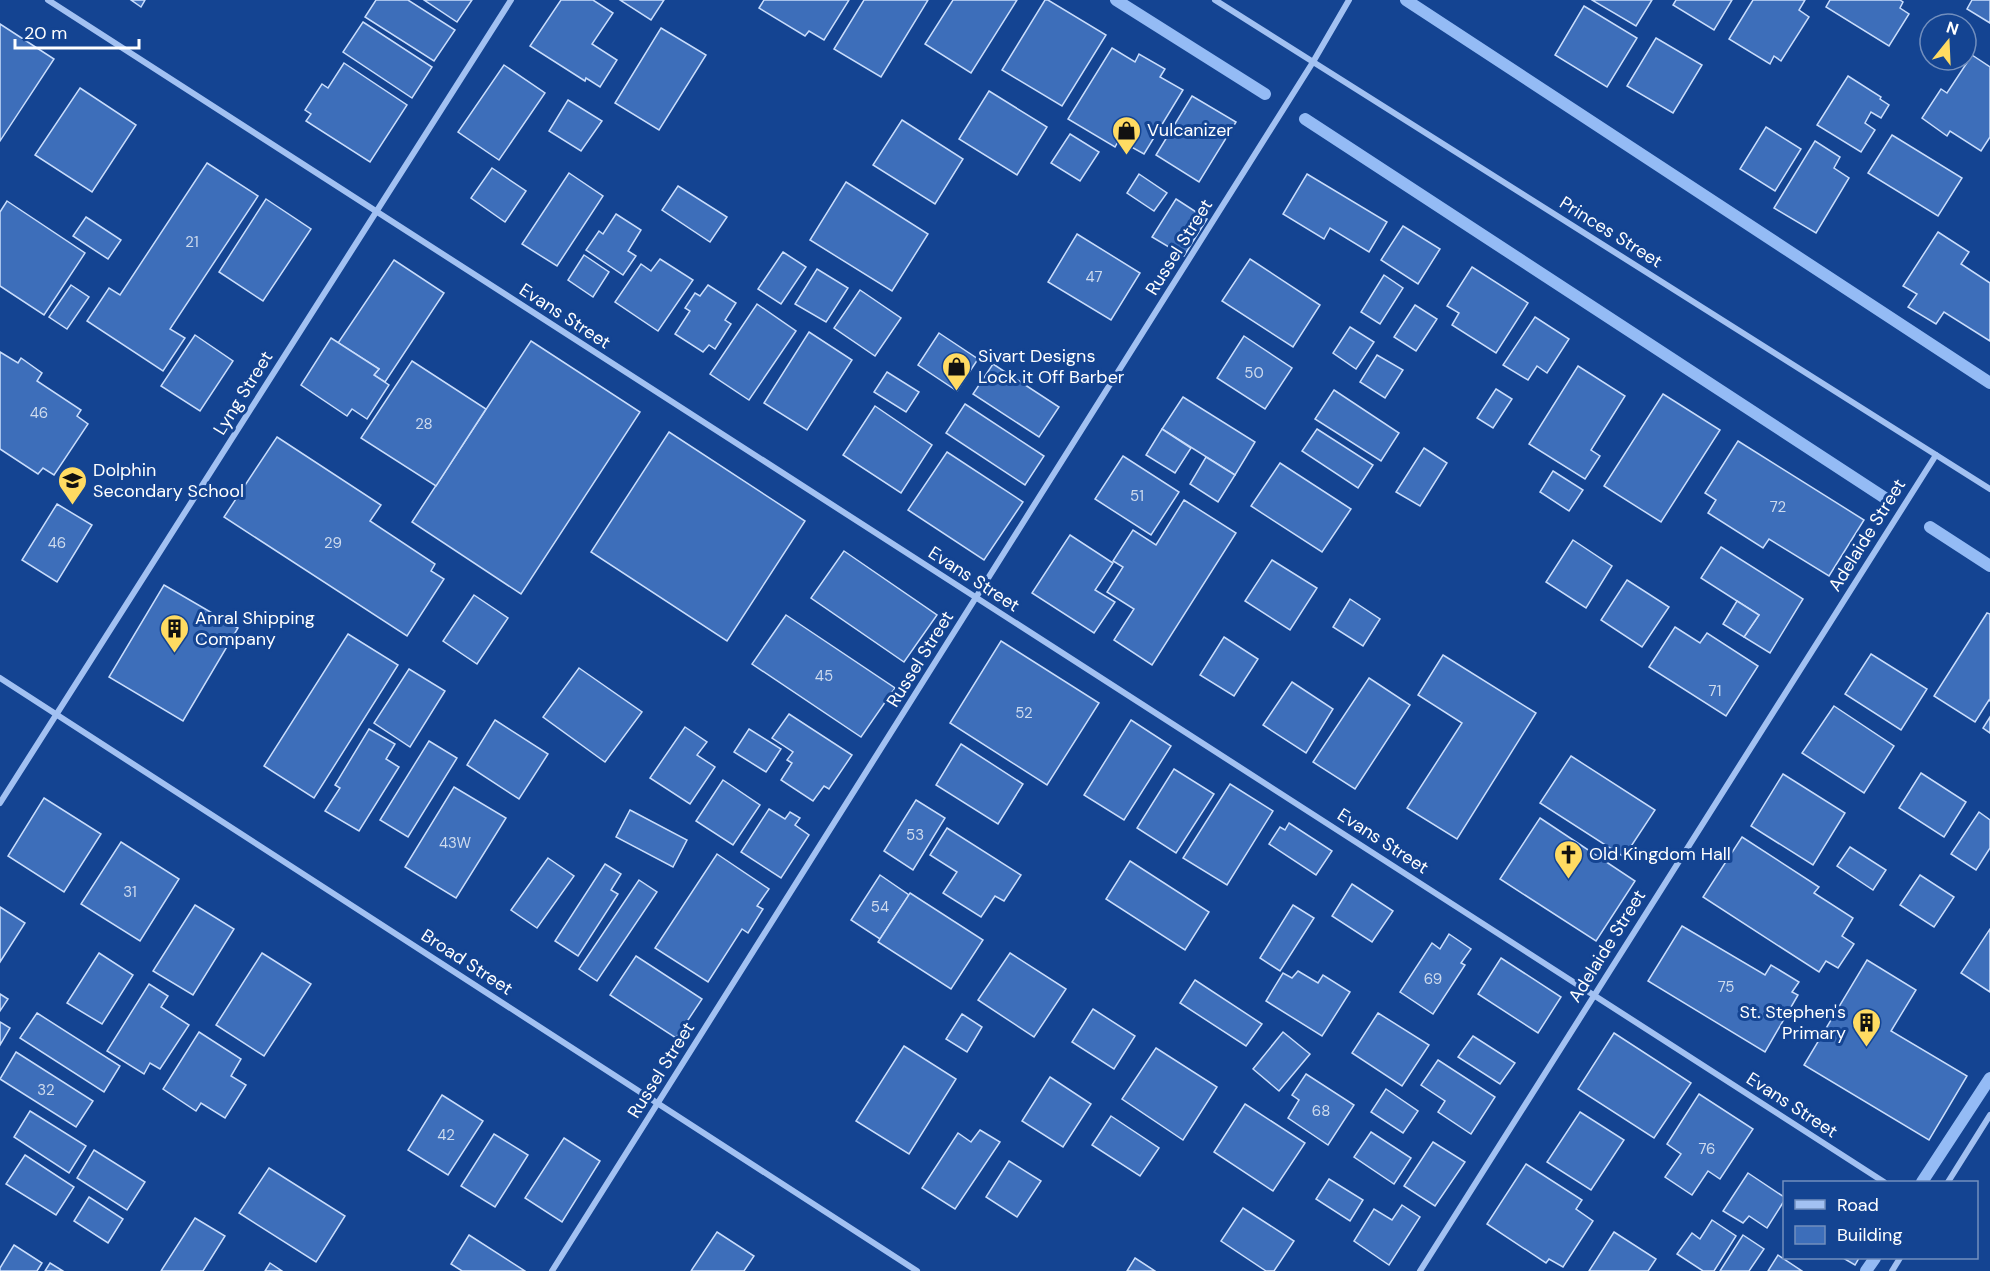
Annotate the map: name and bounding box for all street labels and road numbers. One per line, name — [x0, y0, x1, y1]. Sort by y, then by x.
street label: Princes Street — [1555, 191, 1667, 273]
street label: Russel Street — [1140, 194, 1218, 300]
street label: Evans Street — [515, 278, 615, 354]
street label: Lyng Street — [208, 347, 278, 439]
street label: Adelaide Street — [1823, 474, 1911, 596]
street label: Evans Street — [924, 541, 1024, 617]
street label: Russel Street — [881, 606, 959, 712]
street label: Evans Street — [1333, 803, 1433, 879]
street label: Adelaide Street — [1563, 885, 1651, 1007]
street label: Broad Street — [417, 923, 517, 1001]
street label: Russel Street — [622, 1017, 700, 1123]
street label: Evans Street — [1742, 1067, 1842, 1143]

